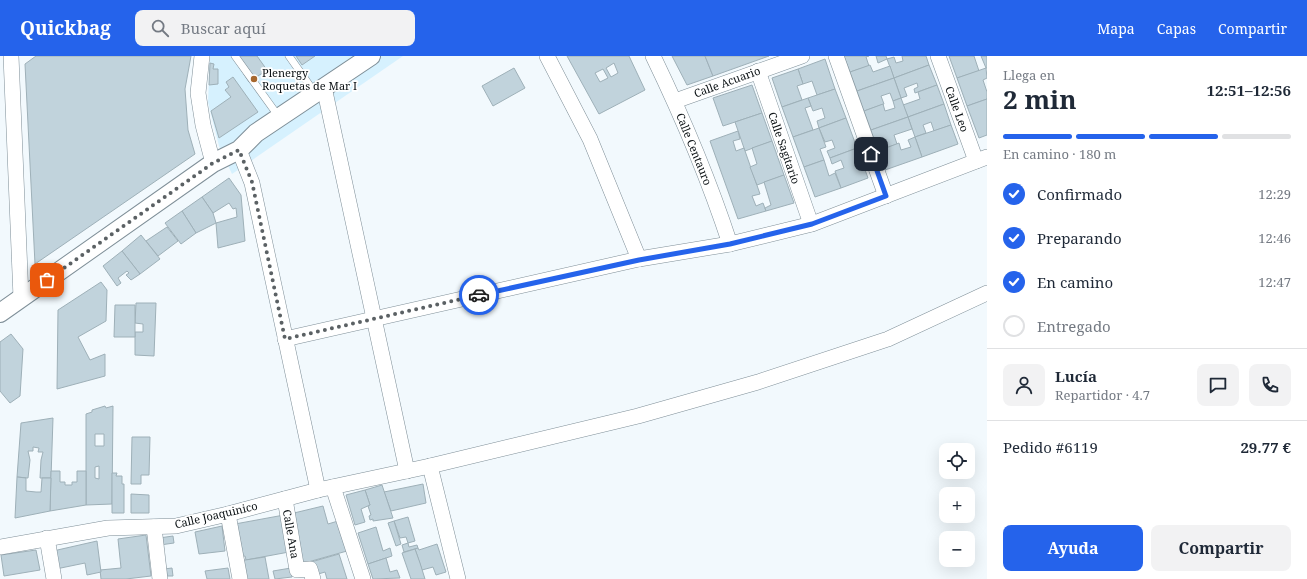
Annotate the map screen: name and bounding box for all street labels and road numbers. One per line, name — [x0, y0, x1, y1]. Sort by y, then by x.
street label: Calle Acuario — [692, 63, 762, 100]
street label: Calle Leo — [942, 84, 973, 134]
street label: Calle Centauro — [673, 110, 716, 187]
street label: Calle Sagitario — [765, 110, 804, 186]
street label: Calle Joaquinico — [173, 498, 259, 531]
street label: Calle Ana — [280, 508, 303, 560]

